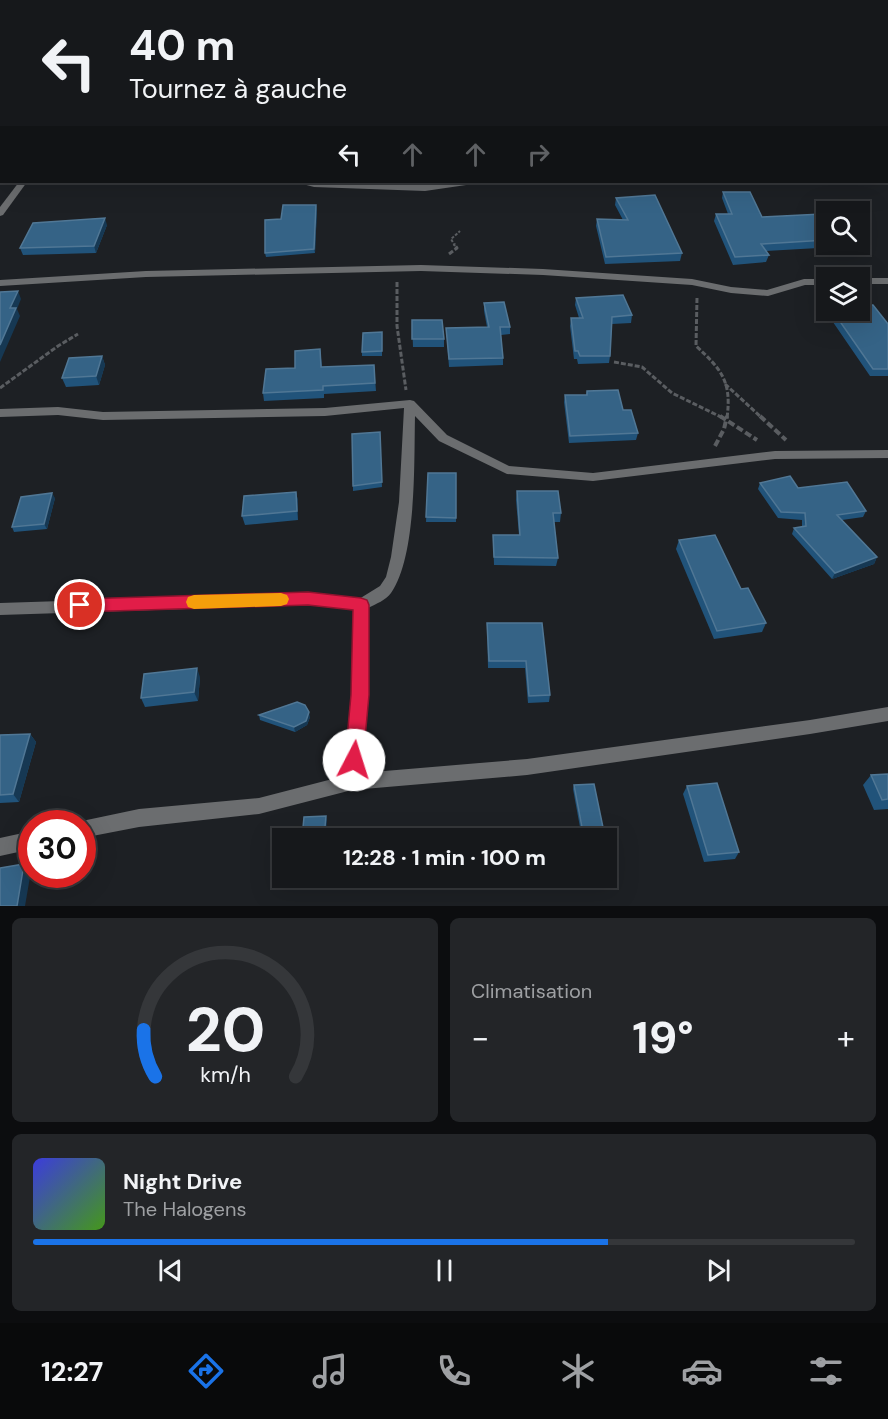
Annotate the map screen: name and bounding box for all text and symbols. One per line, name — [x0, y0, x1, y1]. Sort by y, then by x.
text: 40 m — [129, 18, 235, 73]
icon: left — [30, 24, 108, 102]
text: Tournez à gauche — [129, 71, 347, 106]
icon: left — [333, 138, 366, 171]
icon: ahead — [396, 138, 429, 171]
icon: ahead — [459, 138, 492, 171]
icon: right — [522, 138, 555, 171]
map controls — [816, 201, 870, 321]
button: search — [816, 201, 870, 255]
button: layers — [816, 267, 870, 321]
pin — [54, 579, 105, 630]
icon: arrive — [63, 588, 96, 621]
position arrow — [322, 728, 386, 792]
speed limit sign: 30 — [18, 810, 96, 888]
text: 12:28 · 1 min · 100 m — [343, 843, 546, 872]
text: Climatisation — [471, 978, 592, 1004]
text: 20 — [185, 989, 265, 1070]
text: 19° — [632, 1008, 694, 1067]
text: − — [471, 1016, 489, 1059]
text: + — [837, 1016, 855, 1059]
text: km/h — [200, 1061, 250, 1089]
text: Night Drive — [123, 1167, 242, 1196]
text: The Halogens — [123, 1196, 246, 1222]
icon: previous — [154, 1254, 187, 1287]
icon: pause — [428, 1254, 461, 1287]
icon: next — [702, 1254, 735, 1287]
icon: directions — [185, 1350, 227, 1392]
icon: music — [309, 1350, 351, 1392]
icon: phone — [433, 1350, 475, 1392]
icon: climate — [557, 1350, 599, 1392]
icon: car — [681, 1350, 723, 1392]
icon: filters — [805, 1350, 847, 1392]
text: 12:27 — [41, 1354, 103, 1389]

